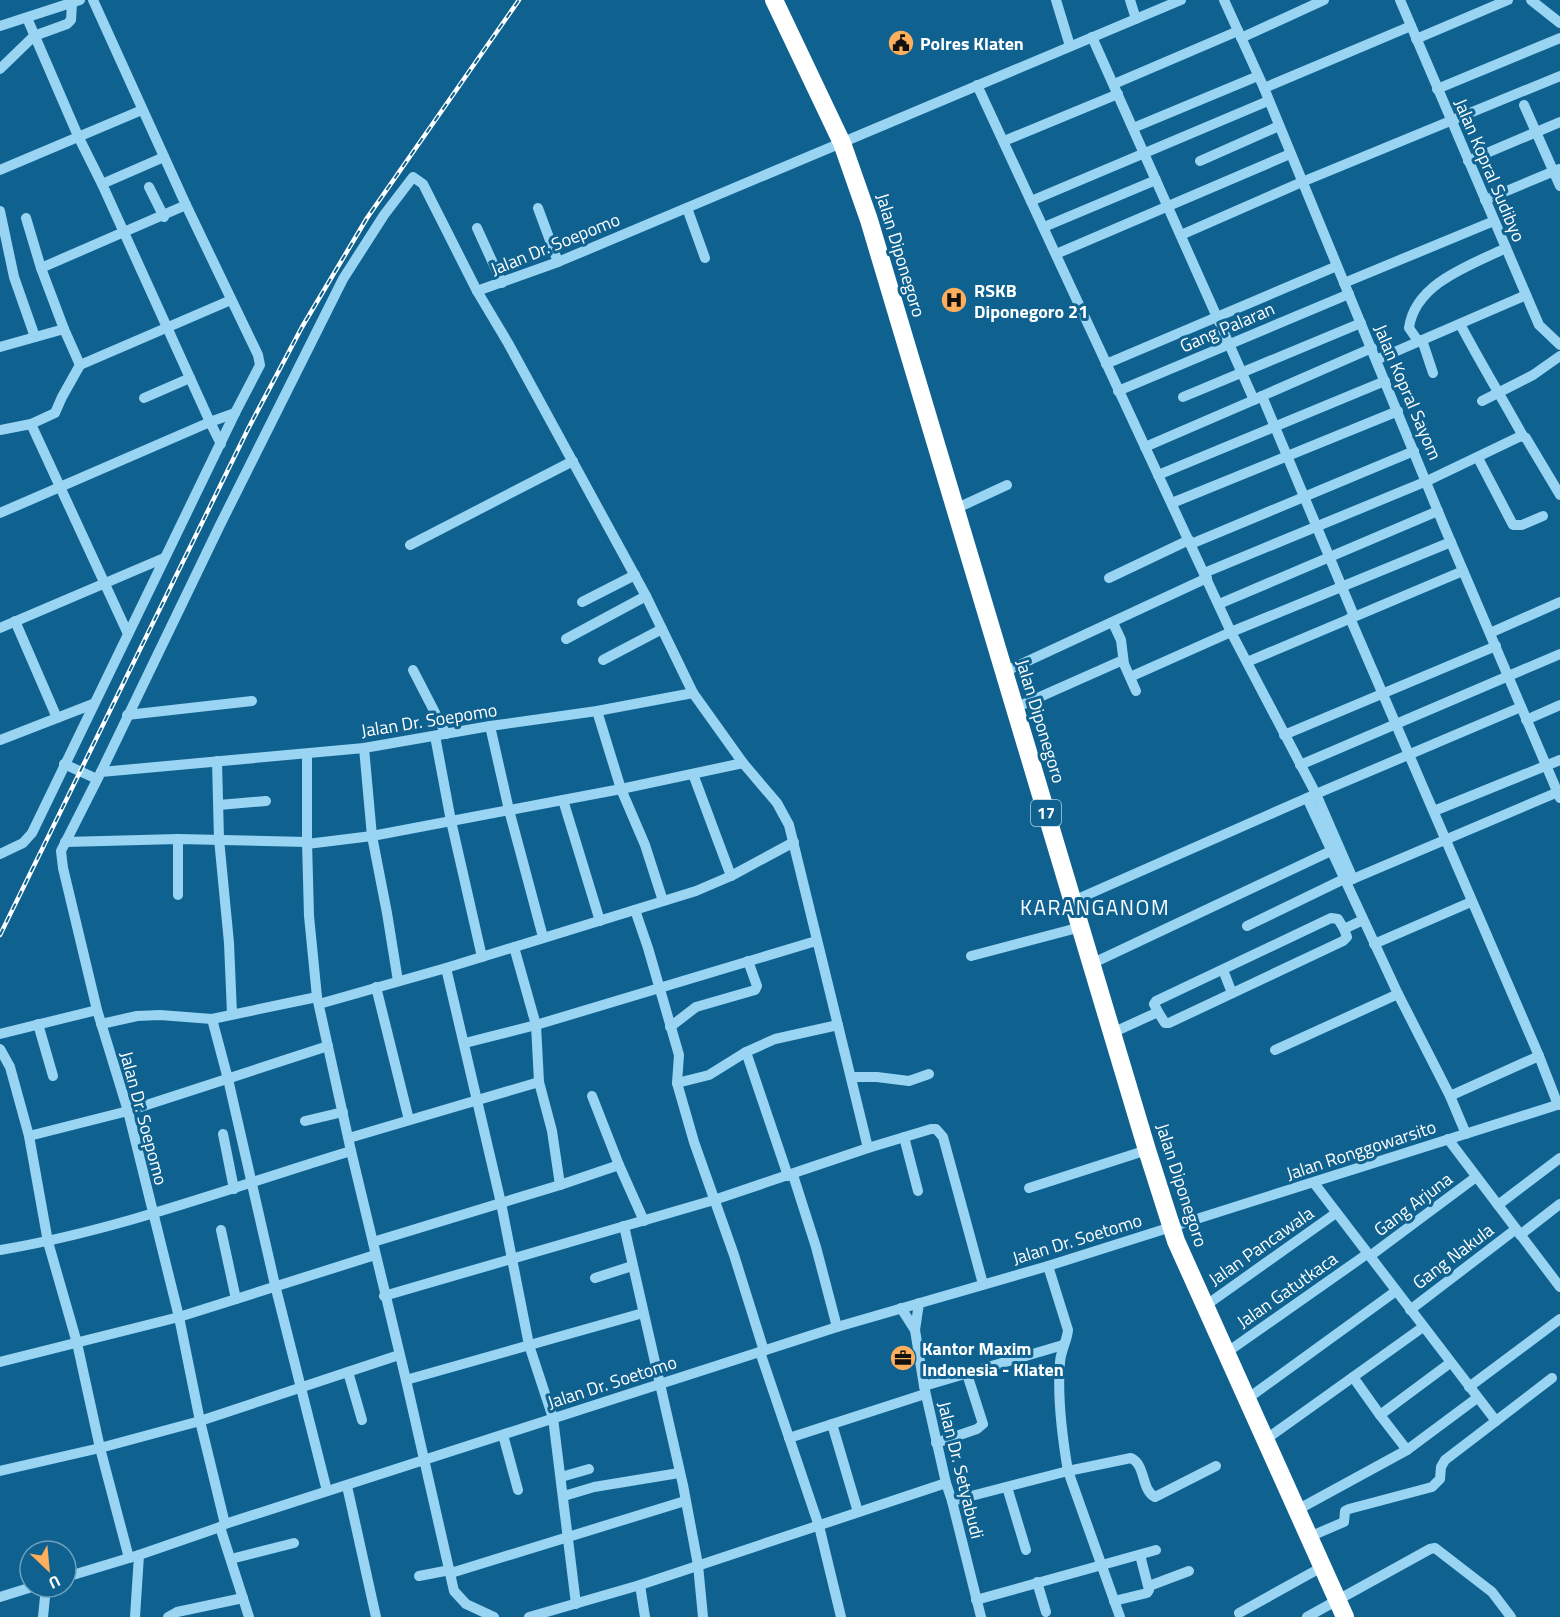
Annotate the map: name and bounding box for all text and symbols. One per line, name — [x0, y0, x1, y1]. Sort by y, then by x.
public building icon: Polres Klaten — [886, 28, 916, 58]
place label: Polres Klaten — [920, 30, 1024, 57]
street label: Jalan Kopral Sudibyo — [1448, 94, 1532, 246]
street label: Jalan Diponegoro — [869, 190, 933, 320]
street label: Jalan Dr. Soepomo — [486, 206, 624, 282]
place label: RSKB Diponegoro 21 — [974, 277, 1088, 325]
hospital icon: RSKB Diponegoro 21 — [939, 285, 969, 315]
street label: Gang Palaran — [1175, 295, 1279, 359]
street label: Jalan Kopral Sayom — [1367, 320, 1449, 464]
street label: Jalan Diponegoro — [1009, 656, 1073, 786]
street label: Jalan Dr. Soepomo — [359, 696, 499, 744]
road number: 17 — [1031, 800, 1061, 826]
district label: KARANGANOM — [1020, 891, 1170, 923]
street label: Jalan Dr. Soepomo — [113, 1048, 175, 1188]
street label: Jalan Ronggowarsito — [1283, 1113, 1439, 1187]
street label: Jalan Diponegoro — [1149, 1120, 1215, 1250]
street label: Gang Arjuna — [1368, 1165, 1458, 1243]
street label: Jalan Pancawala — [1203, 1200, 1319, 1292]
street label: Jalan Dr. Soetomo — [1009, 1206, 1145, 1272]
street label: Gang Nakula — [1407, 1216, 1499, 1296]
street label: Jalan Gatutkaca — [1231, 1245, 1343, 1335]
place label: Kantor Maxim Indonesia - Klaten — [922, 1335, 1064, 1383]
office icon: Kantor Maxim Indonesia - Klaten — [888, 1343, 918, 1373]
street label: Jalan Dr. Soetomo — [544, 1348, 680, 1416]
street label: Jalan Dr. Setyabudi — [931, 1398, 991, 1542]
north arrow — [18, 1539, 78, 1599]
text: U — [45, 1569, 65, 1596]

